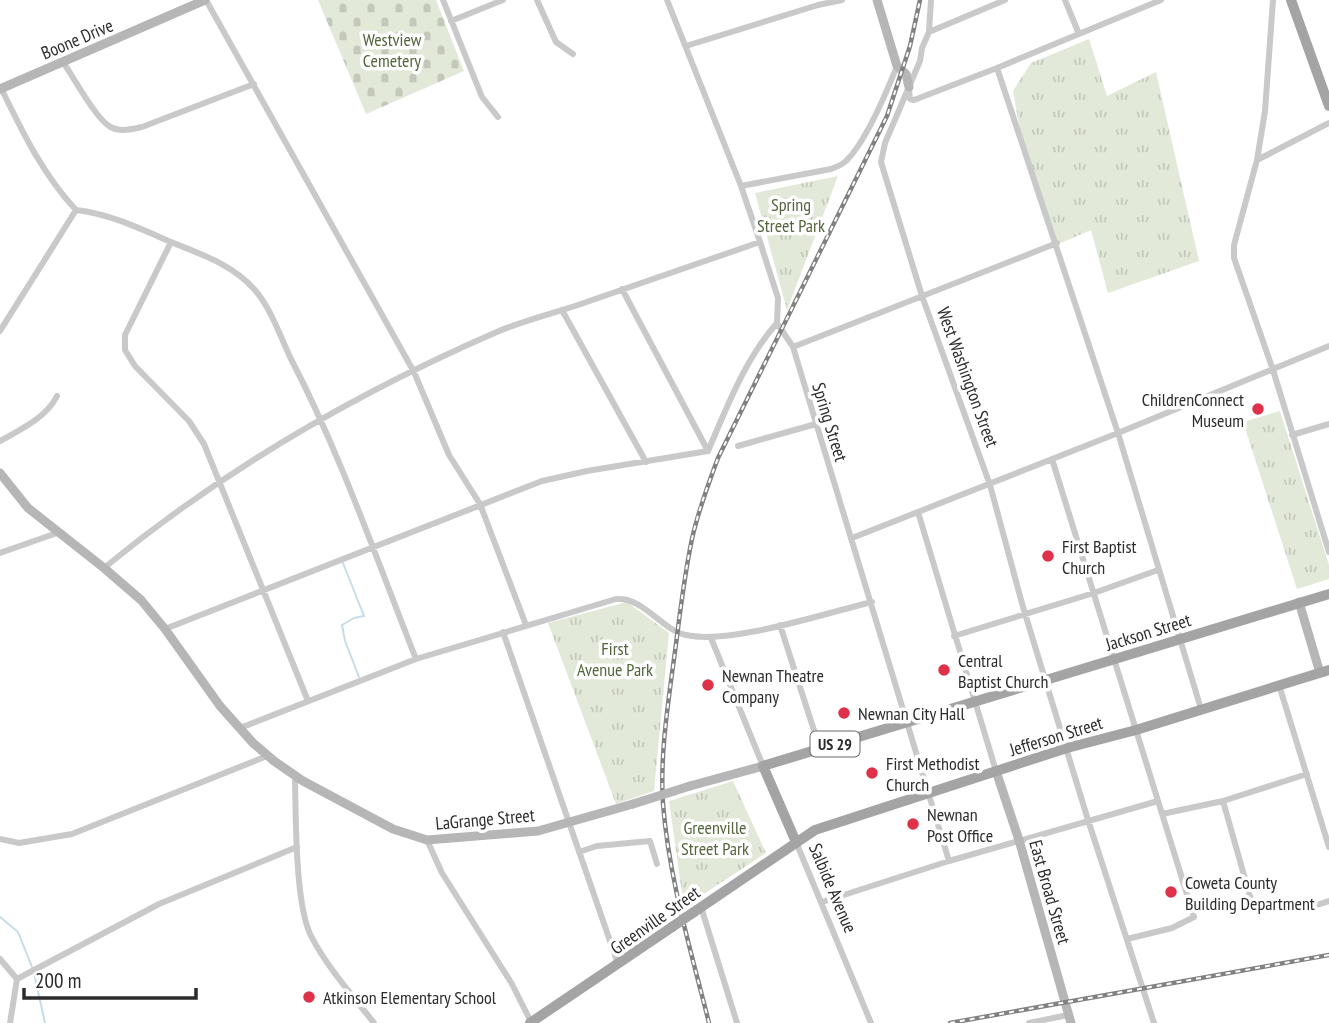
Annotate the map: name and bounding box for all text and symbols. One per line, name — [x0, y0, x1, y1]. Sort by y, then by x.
street label: Boone Drive — [38, 14, 116, 64]
park label: Westview Cemetery — [363, 28, 422, 72]
park label: Spring Street Park — [757, 193, 825, 237]
street label: West Washington Street — [932, 304, 1004, 450]
street label: Spring Street — [807, 380, 853, 464]
place label: ChildrenConnect Museum — [1142, 388, 1244, 432]
marker: ChildrenConnect Museum — [1250, 401, 1266, 417]
place label: First Baptist Church — [1062, 535, 1137, 579]
marker: First Baptist Church — [1040, 548, 1056, 564]
street label: Jackson Street — [1102, 608, 1193, 656]
park label: First Avenue Park — [577, 637, 653, 681]
place label: Central Baptist Church — [958, 649, 1048, 693]
marker: Central Baptist Church — [936, 662, 952, 678]
place label: Newnan Theatre Company — [722, 664, 824, 708]
marker: Newnan Theatre Company — [700, 677, 716, 693]
place label: Newnan City Hall — [858, 702, 966, 725]
marker: Newnan City Hall — [836, 705, 852, 721]
street label: Jefferson Street — [1006, 711, 1105, 761]
road number: US 29 — [810, 732, 860, 757]
place label: First Methodist Church — [886, 752, 979, 796]
marker: First Methodist Church — [864, 765, 880, 781]
street label: LaGrange Street — [434, 803, 536, 835]
place label: Newnan Post Office — [927, 803, 993, 847]
park label: Greenville Street Park — [681, 816, 749, 860]
marker: Newnan Post Office — [905, 816, 921, 832]
street label: East Broad Street — [1024, 837, 1076, 947]
street label: Salbide Avenue — [804, 840, 862, 936]
place label: Coweta County Building Department — [1185, 871, 1315, 915]
street label: Greenville Street — [606, 881, 704, 959]
marker: Coweta County Building Department — [1163, 884, 1179, 900]
scale bar — [24, 956, 196, 1000]
text: 200 m — [35, 967, 81, 994]
place label: Atkinson Elementary School — [323, 986, 497, 1009]
marker: Atkinson Elementary School — [301, 989, 317, 1005]

